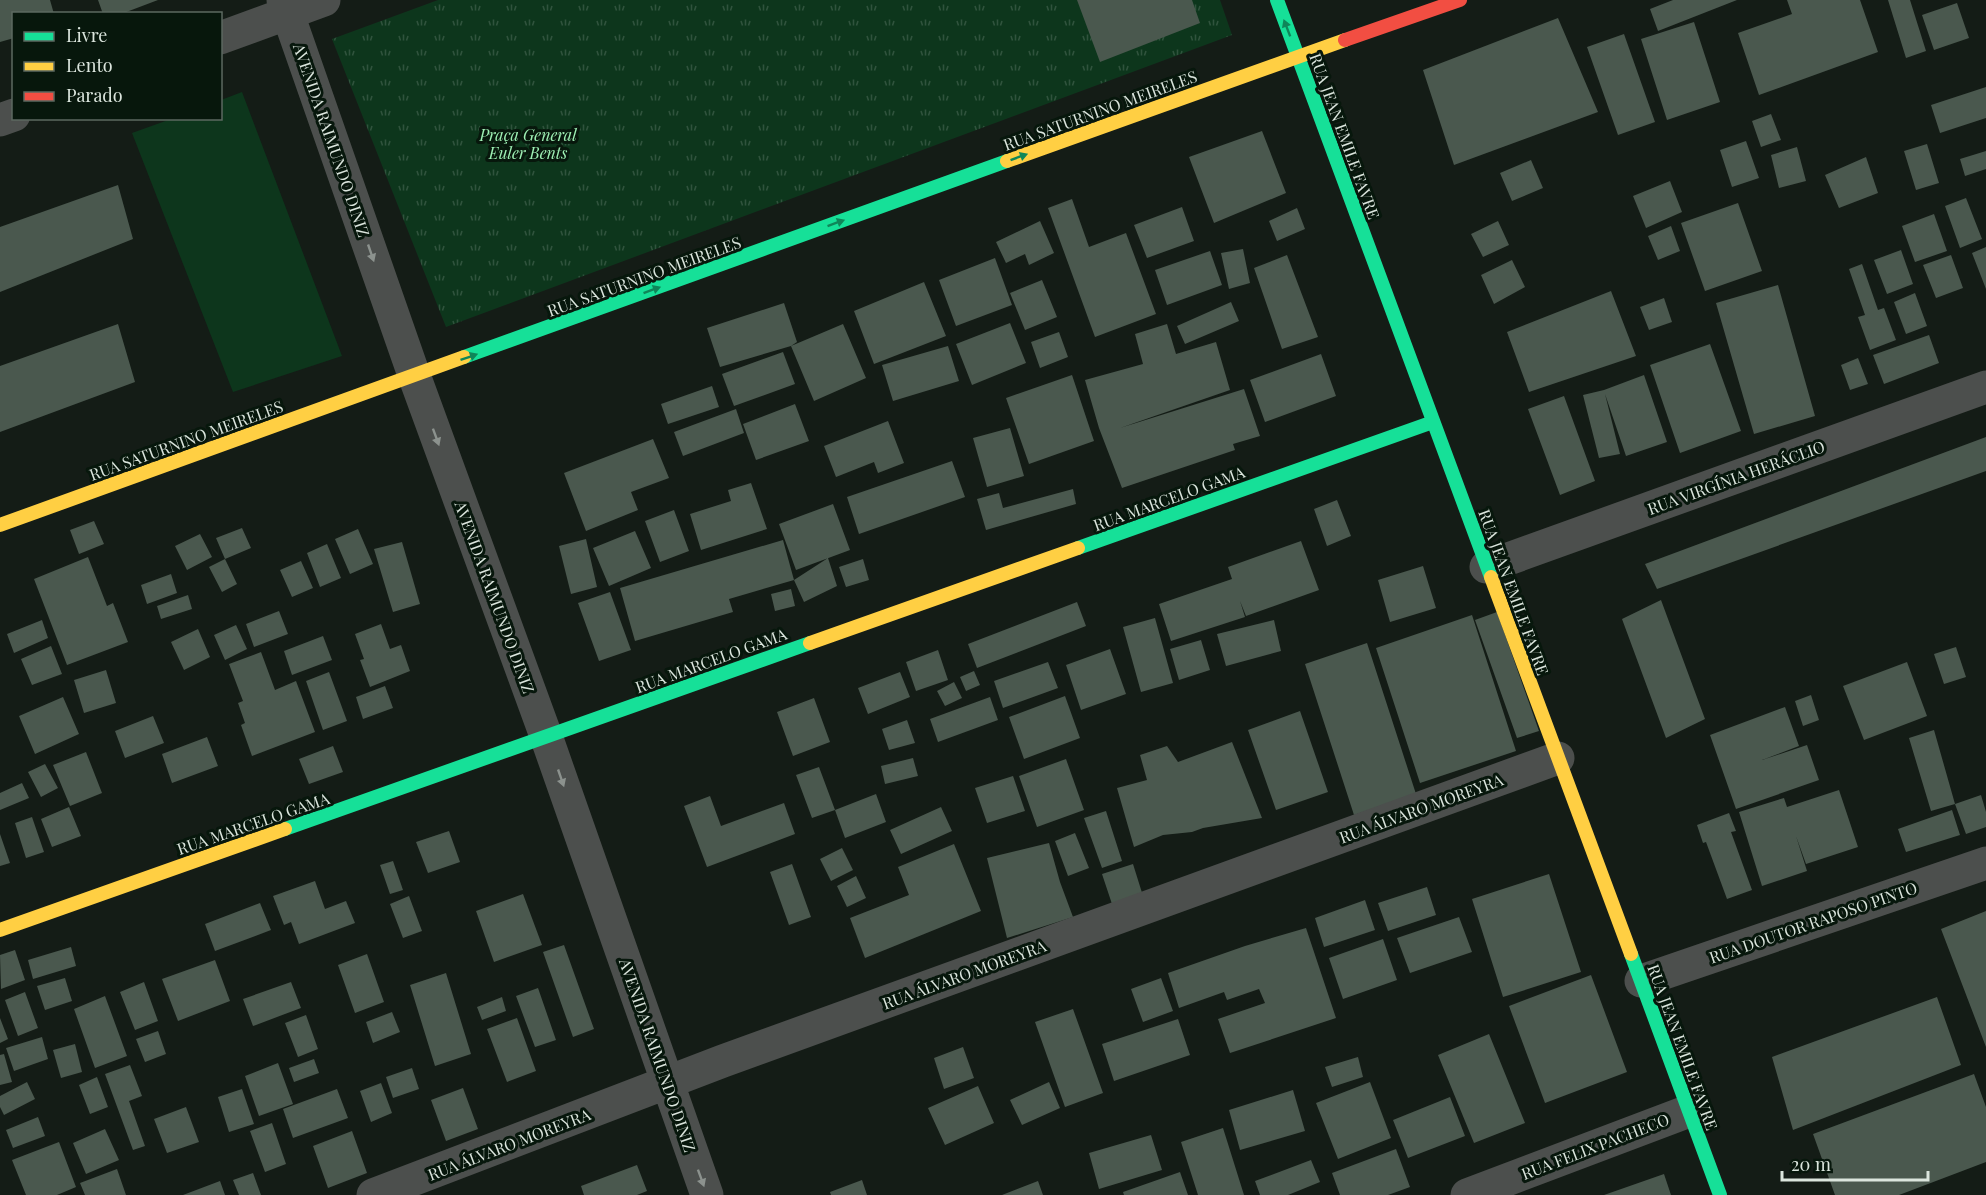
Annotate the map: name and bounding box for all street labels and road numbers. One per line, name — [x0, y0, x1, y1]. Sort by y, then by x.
street label: AVENIDA RAIMUNDO DINIZ — [289, 40, 375, 240]
street label: RUA JEAN EMILE FAVRE — [1305, 50, 1385, 222]
street label: RUA SATURNINO MEIRELES — [1000, 65, 1200, 155]
street label: RUA SATURNINO MEIRELES — [544, 231, 744, 321]
street label: RUA SATURNINO MEIRELES — [86, 395, 286, 485]
street label: RUA VIRGÍNIA HERÁCLIO — [1644, 435, 1828, 519]
street label: RUA MARCELO GAMA — [1090, 460, 1249, 535]
street label: AVENIDA RAIMUNDO DINIZ — [450, 497, 540, 696]
street label: RUA JEAN EMILE FAVRE — [1474, 506, 1554, 678]
street label: RUA MARCELO GAMA — [632, 622, 791, 697]
street label: RUA ÁLVARO MOREYRA — [1336, 768, 1507, 847]
street label: RUA MARCELO GAMA — [174, 787, 333, 859]
street label: RUA DOUTOR RAPOSO PINTO — [1706, 876, 1920, 968]
street label: RUA ÁLVARO MOREYRA — [879, 934, 1050, 1013]
street label: AVENIDA RAIMUNDO DINIZ — [615, 955, 701, 1155]
street label: RUA JEAN EMILE FAVRE — [1643, 961, 1723, 1133]
street label: RUA ÁLVARO MOREYRA — [425, 1103, 594, 1185]
street label: RUA FELIX PACHECO — [1518, 1108, 1672, 1184]

